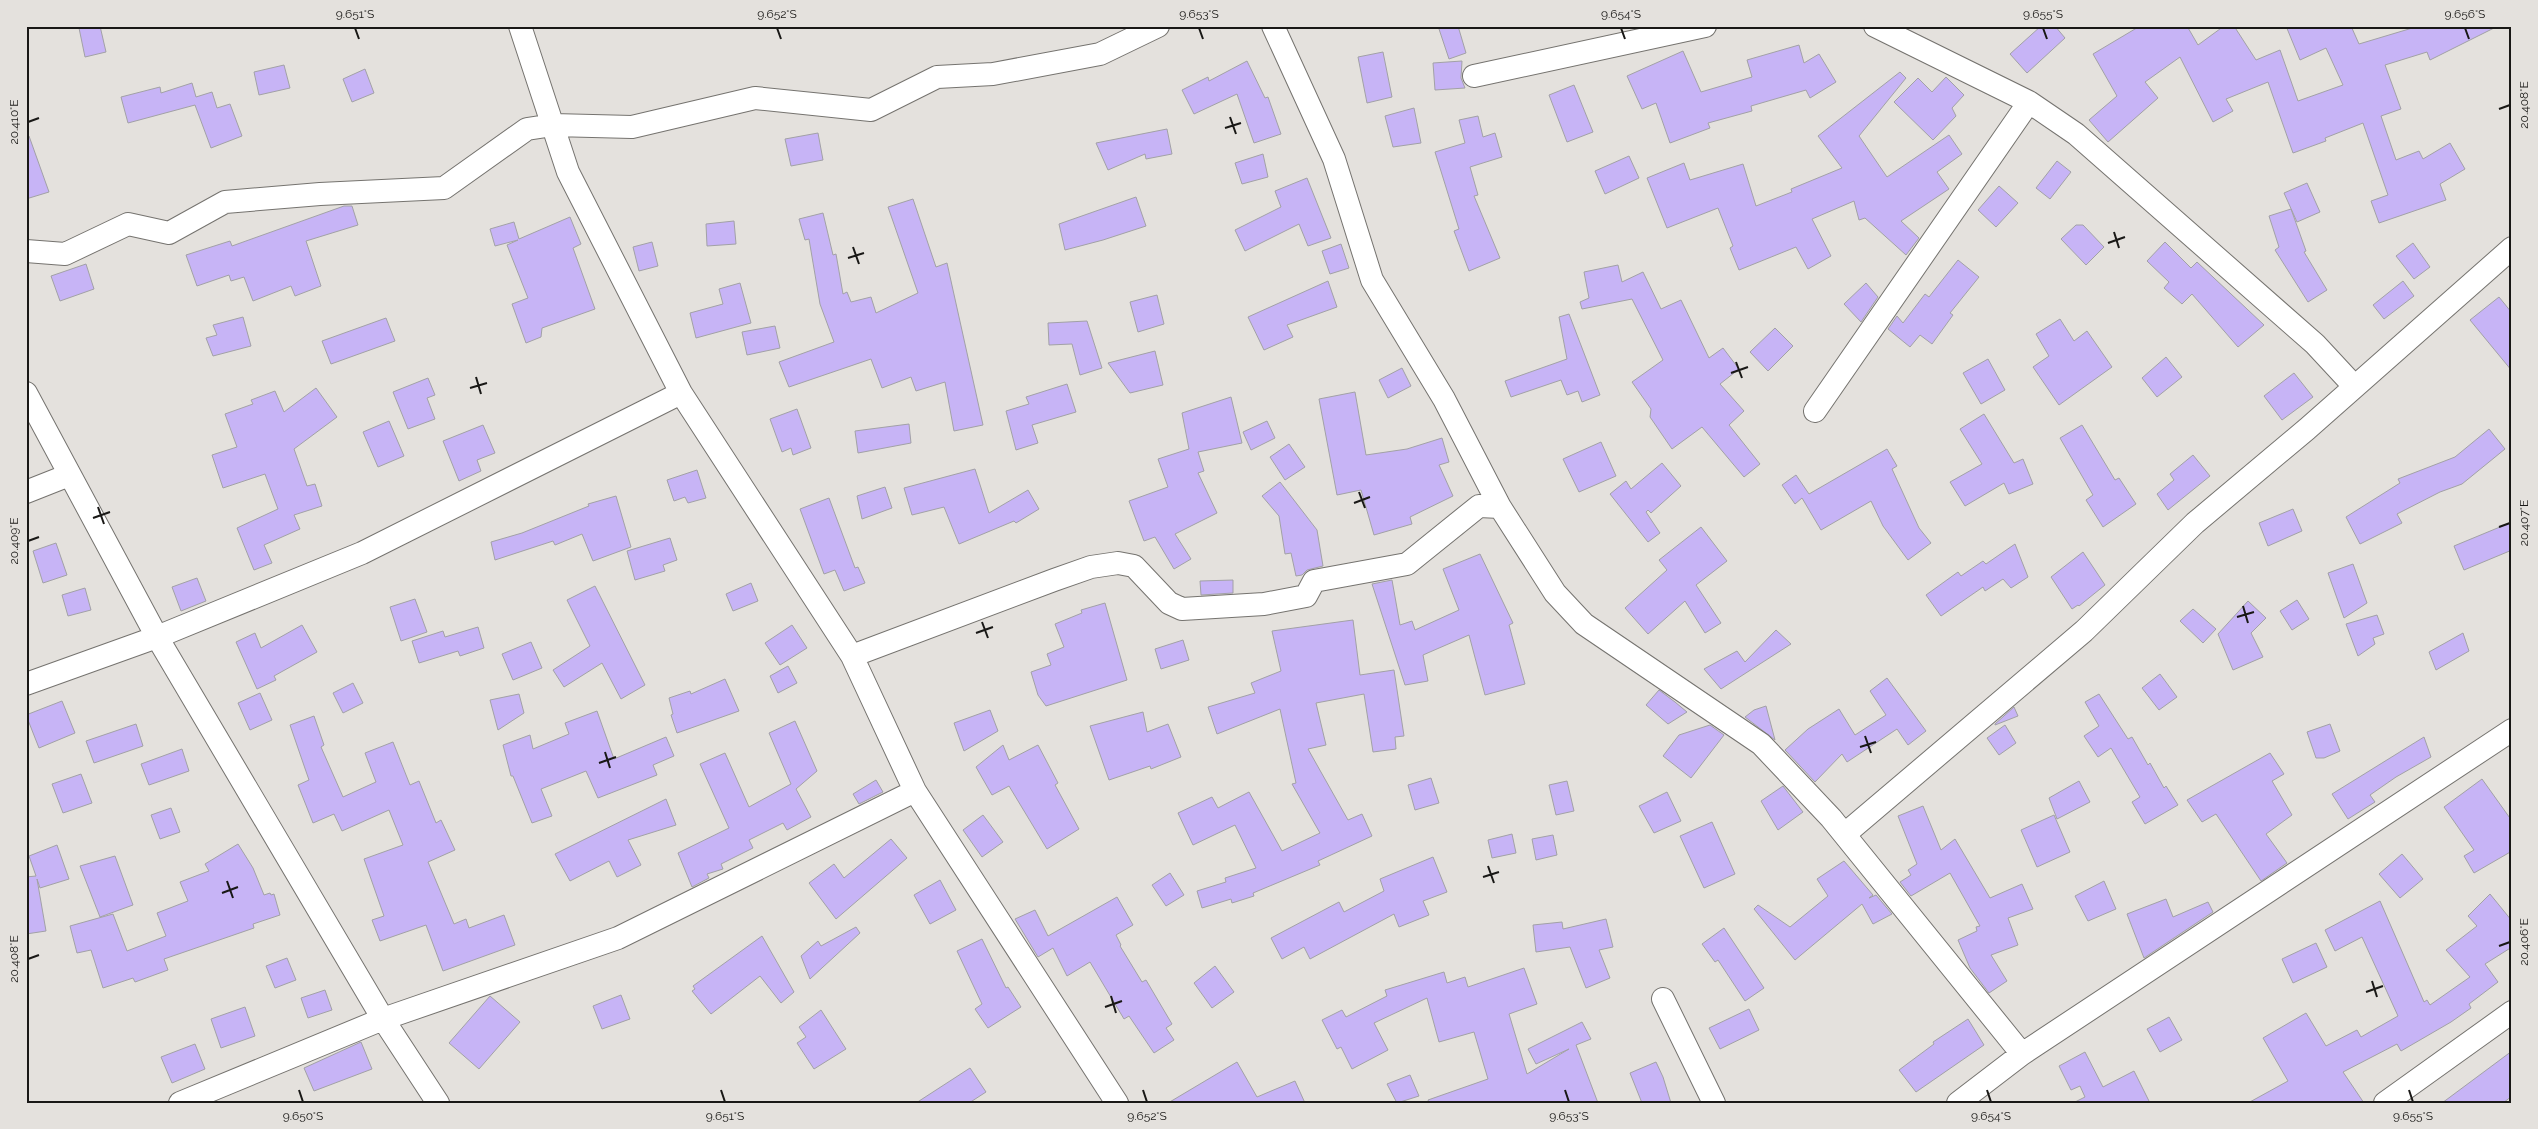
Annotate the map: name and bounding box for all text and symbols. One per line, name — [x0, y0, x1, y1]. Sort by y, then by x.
text: 9.651°S — [336, 7, 374, 21]
text: 9.652°S — [757, 7, 797, 21]
text: 9.653°S — [1179, 7, 1219, 21]
text: 9.654°S — [1601, 7, 1641, 21]
text: 9.655°S — [2023, 7, 2063, 21]
text: 9.656°S — [2445, 7, 2485, 21]
text: 20.408°E — [2517, 81, 2531, 129]
text: 20.410°E — [7, 99, 21, 145]
text: 20.407°E — [2517, 500, 2531, 546]
text: 20.409°E — [7, 518, 21, 564]
text: 20.406°E — [2517, 918, 2531, 966]
text: 20.408°E — [7, 935, 21, 983]
text: 9.650°S — [283, 1109, 323, 1123]
text: 9.651°S — [706, 1109, 744, 1123]
text: 9.652°S — [1127, 1109, 1167, 1123]
text: 9.653°S — [1549, 1109, 1589, 1123]
text: 9.654°S — [1971, 1109, 2011, 1123]
text: 9.655°S — [2393, 1109, 2433, 1123]

